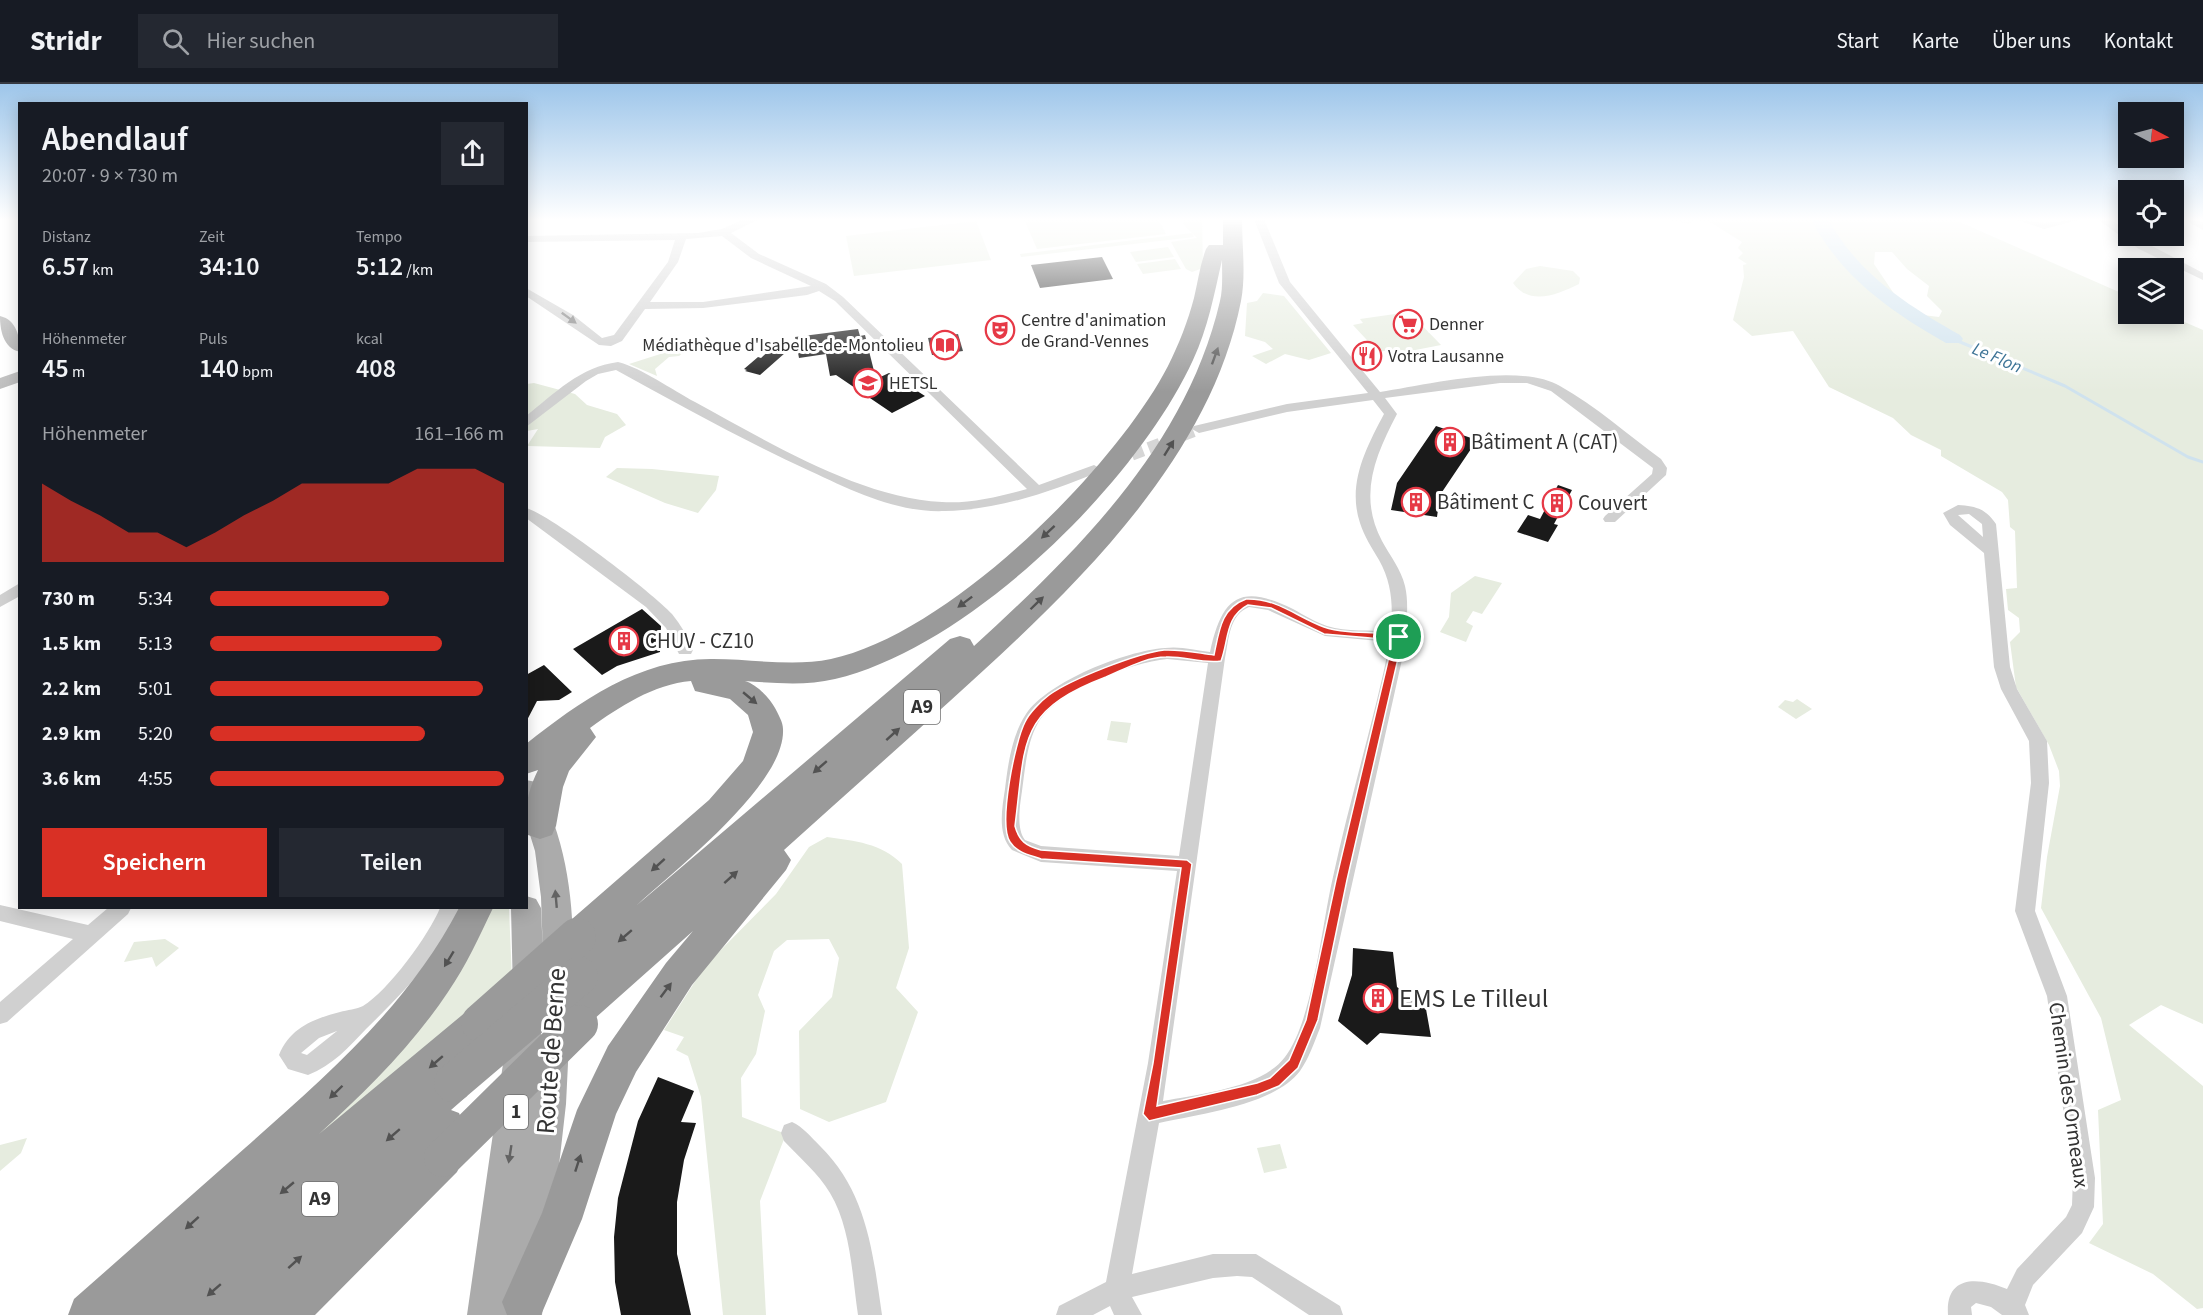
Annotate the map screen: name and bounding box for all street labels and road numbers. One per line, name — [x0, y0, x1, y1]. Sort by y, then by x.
road number: A9 — [904, 690, 940, 724]
street label: Route de Berne — [527, 967, 575, 1135]
street label: Chemin des Ormeaux — [2041, 1000, 2097, 1190]
road number: 1 — [504, 1095, 528, 1129]
road number: A9 — [302, 1182, 338, 1216]

